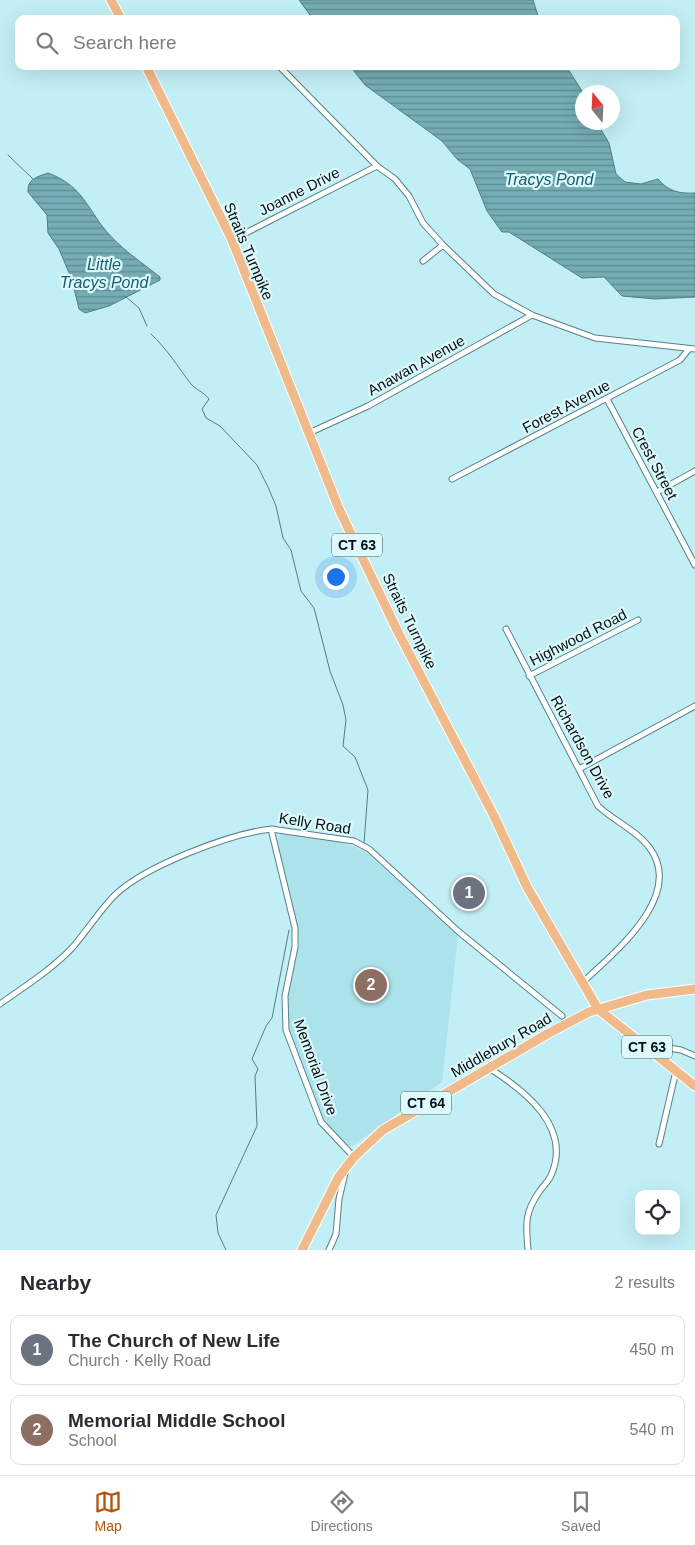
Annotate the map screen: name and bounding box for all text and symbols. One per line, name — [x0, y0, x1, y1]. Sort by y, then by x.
search box — [15, 15, 680, 70]
icon: search — [33, 29, 61, 57]
text: Search here — [73, 32, 177, 53]
north arrow — [575, 85, 620, 130]
street label: Joanne Drive — [256, 163, 342, 219]
water label: Tracys Pond — [505, 171, 594, 188]
street label: Straits Turnpike — [221, 200, 277, 302]
water label: Little Tracys Pond — [60, 256, 149, 291]
street label: Anawan Avenue — [365, 331, 467, 399]
street label: Forest Avenue — [519, 376, 613, 436]
street label: Crest Street — [629, 424, 682, 503]
road number: CT 63 — [332, 534, 382, 556]
your location — [323, 564, 349, 590]
street label: Straits Turnpike — [380, 570, 440, 672]
street label: Highwood Road — [527, 605, 629, 669]
street label: Richardson Drive — [548, 693, 618, 801]
street label: Kelly Road — [278, 809, 352, 837]
pin: 1 — [453, 874, 485, 912]
pin: 2 — [355, 966, 387, 1004]
street label: Middlebury Road — [448, 1009, 554, 1081]
street label: Memorial Drive — [291, 1017, 341, 1117]
road number: CT 63 — [622, 1036, 672, 1058]
road number: CT 64 — [401, 1092, 451, 1114]
map controls — [635, 1190, 680, 1235]
button: locate — [635, 1190, 680, 1235]
text: Nearby — [20, 1271, 91, 1294]
text: 2 results — [615, 1274, 675, 1291]
text: The Church of New Life — [68, 1330, 280, 1351]
text: 1 — [33, 1341, 41, 1358]
text: 450 m — [630, 1341, 674, 1358]
text: Church · Kelly Road — [68, 1352, 211, 1369]
text: Memorial Middle School — [68, 1410, 285, 1431]
text: 2 — [33, 1421, 41, 1438]
text: 540 m — [630, 1421, 674, 1438]
text: School — [68, 1432, 117, 1449]
tab: Map — [94, 1488, 122, 1534]
tab: Directions — [311, 1488, 373, 1534]
tab: Saved — [561, 1488, 601, 1534]

